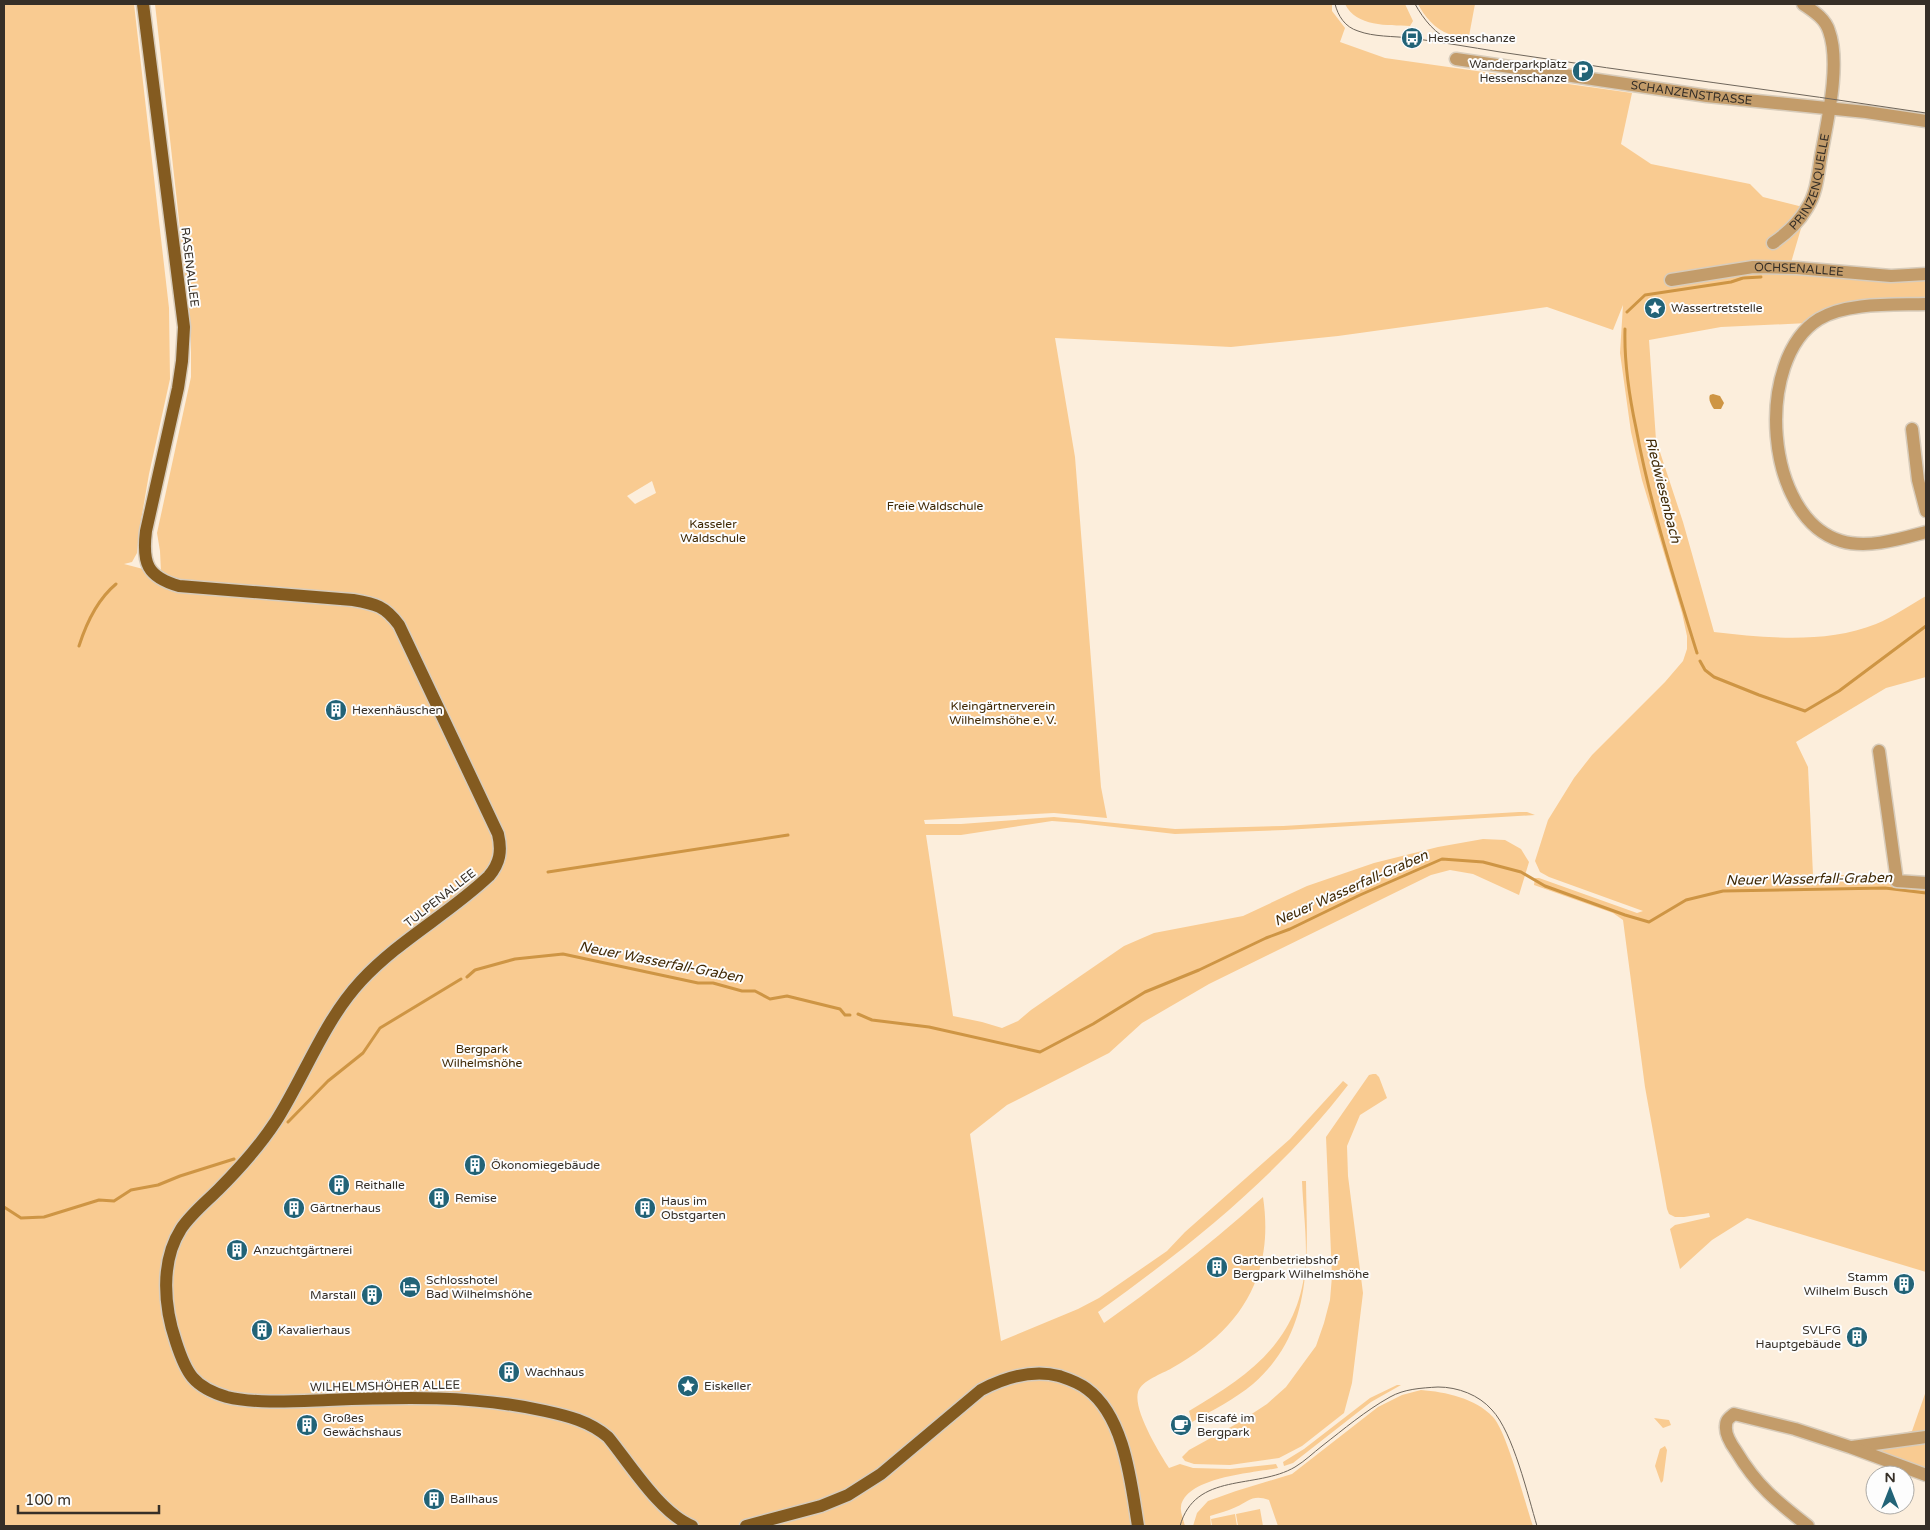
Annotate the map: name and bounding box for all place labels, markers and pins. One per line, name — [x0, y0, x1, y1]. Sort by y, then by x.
bus stop icon: Hessenschanze — [1400, 26, 1424, 50]
place label: Hessenschanze — [1428, 31, 1516, 45]
place label: Wanderparkplatz Hessenschanze — [1469, 57, 1567, 85]
parking icon: Wanderparkplatz Hessenschanze — [1571, 59, 1595, 83]
place icon: Wassertretstelle — [1643, 296, 1667, 320]
place label: Wassertretstelle — [1671, 301, 1763, 315]
building icon: Hexenhäuschen — [324, 698, 348, 722]
place label: Hexenhäuschen — [352, 703, 443, 717]
building icon: Ökonomiegebäude — [463, 1153, 487, 1177]
place label: Ökonomiegebäude — [491, 1158, 600, 1172]
building icon: Reithalle — [327, 1173, 351, 1197]
place label: Reithalle — [355, 1178, 405, 1192]
building icon: Remise — [427, 1186, 451, 1210]
place label: Remise — [455, 1191, 497, 1205]
place label: Haus im Obstgarten — [661, 1194, 726, 1222]
building icon: Gärtnerhaus — [282, 1196, 306, 1220]
building icon: Haus im Obstgarten — [633, 1196, 657, 1220]
place label: Gärtnerhaus — [310, 1201, 381, 1215]
building icon: Anzuchtgärtnerei — [225, 1238, 249, 1262]
place label: Anzuchtgärtnerei — [253, 1243, 352, 1257]
place label: Gartenbetriebshof Bergpark Wilhelmshöhe — [1233, 1253, 1369, 1281]
building icon: Gartenbetriebshof Bergpark Wilhelmshöhe — [1205, 1255, 1229, 1279]
place label: Stamm Wilhelm Busch — [1804, 1270, 1888, 1298]
building icon: Stamm Wilhelm Busch — [1892, 1272, 1916, 1296]
place label: Schlosshotel Bad Wilhelmshöhe — [426, 1273, 533, 1301]
hotel icon: Schlosshotel Bad Wilhelmshöhe — [398, 1275, 422, 1299]
building icon: Marstall — [360, 1283, 384, 1307]
place label: Marstall — [310, 1288, 356, 1302]
building icon: Kavalierhaus — [250, 1318, 274, 1342]
place label: Kavalierhaus — [278, 1323, 350, 1337]
place label: SVLFG Hauptgebäude — [1756, 1323, 1841, 1351]
building icon: SVLFG Hauptgebäude — [1845, 1325, 1869, 1349]
building icon: Wachhaus — [497, 1360, 521, 1384]
place label: Wachhaus — [525, 1365, 584, 1379]
place icon: Eiskeller — [676, 1374, 700, 1398]
place label: Eiskeller — [704, 1379, 751, 1393]
place label: Großes Gewächshaus — [323, 1411, 402, 1439]
place label: Eiscafé im Bergpark — [1197, 1411, 1255, 1439]
building icon: Großes Gewächshaus — [295, 1413, 319, 1437]
cafe icon: Eiscafé im Bergpark — [1169, 1413, 1193, 1437]
building icon: Ballhaus — [422, 1487, 446, 1511]
place label: Ballhaus — [450, 1492, 498, 1506]

